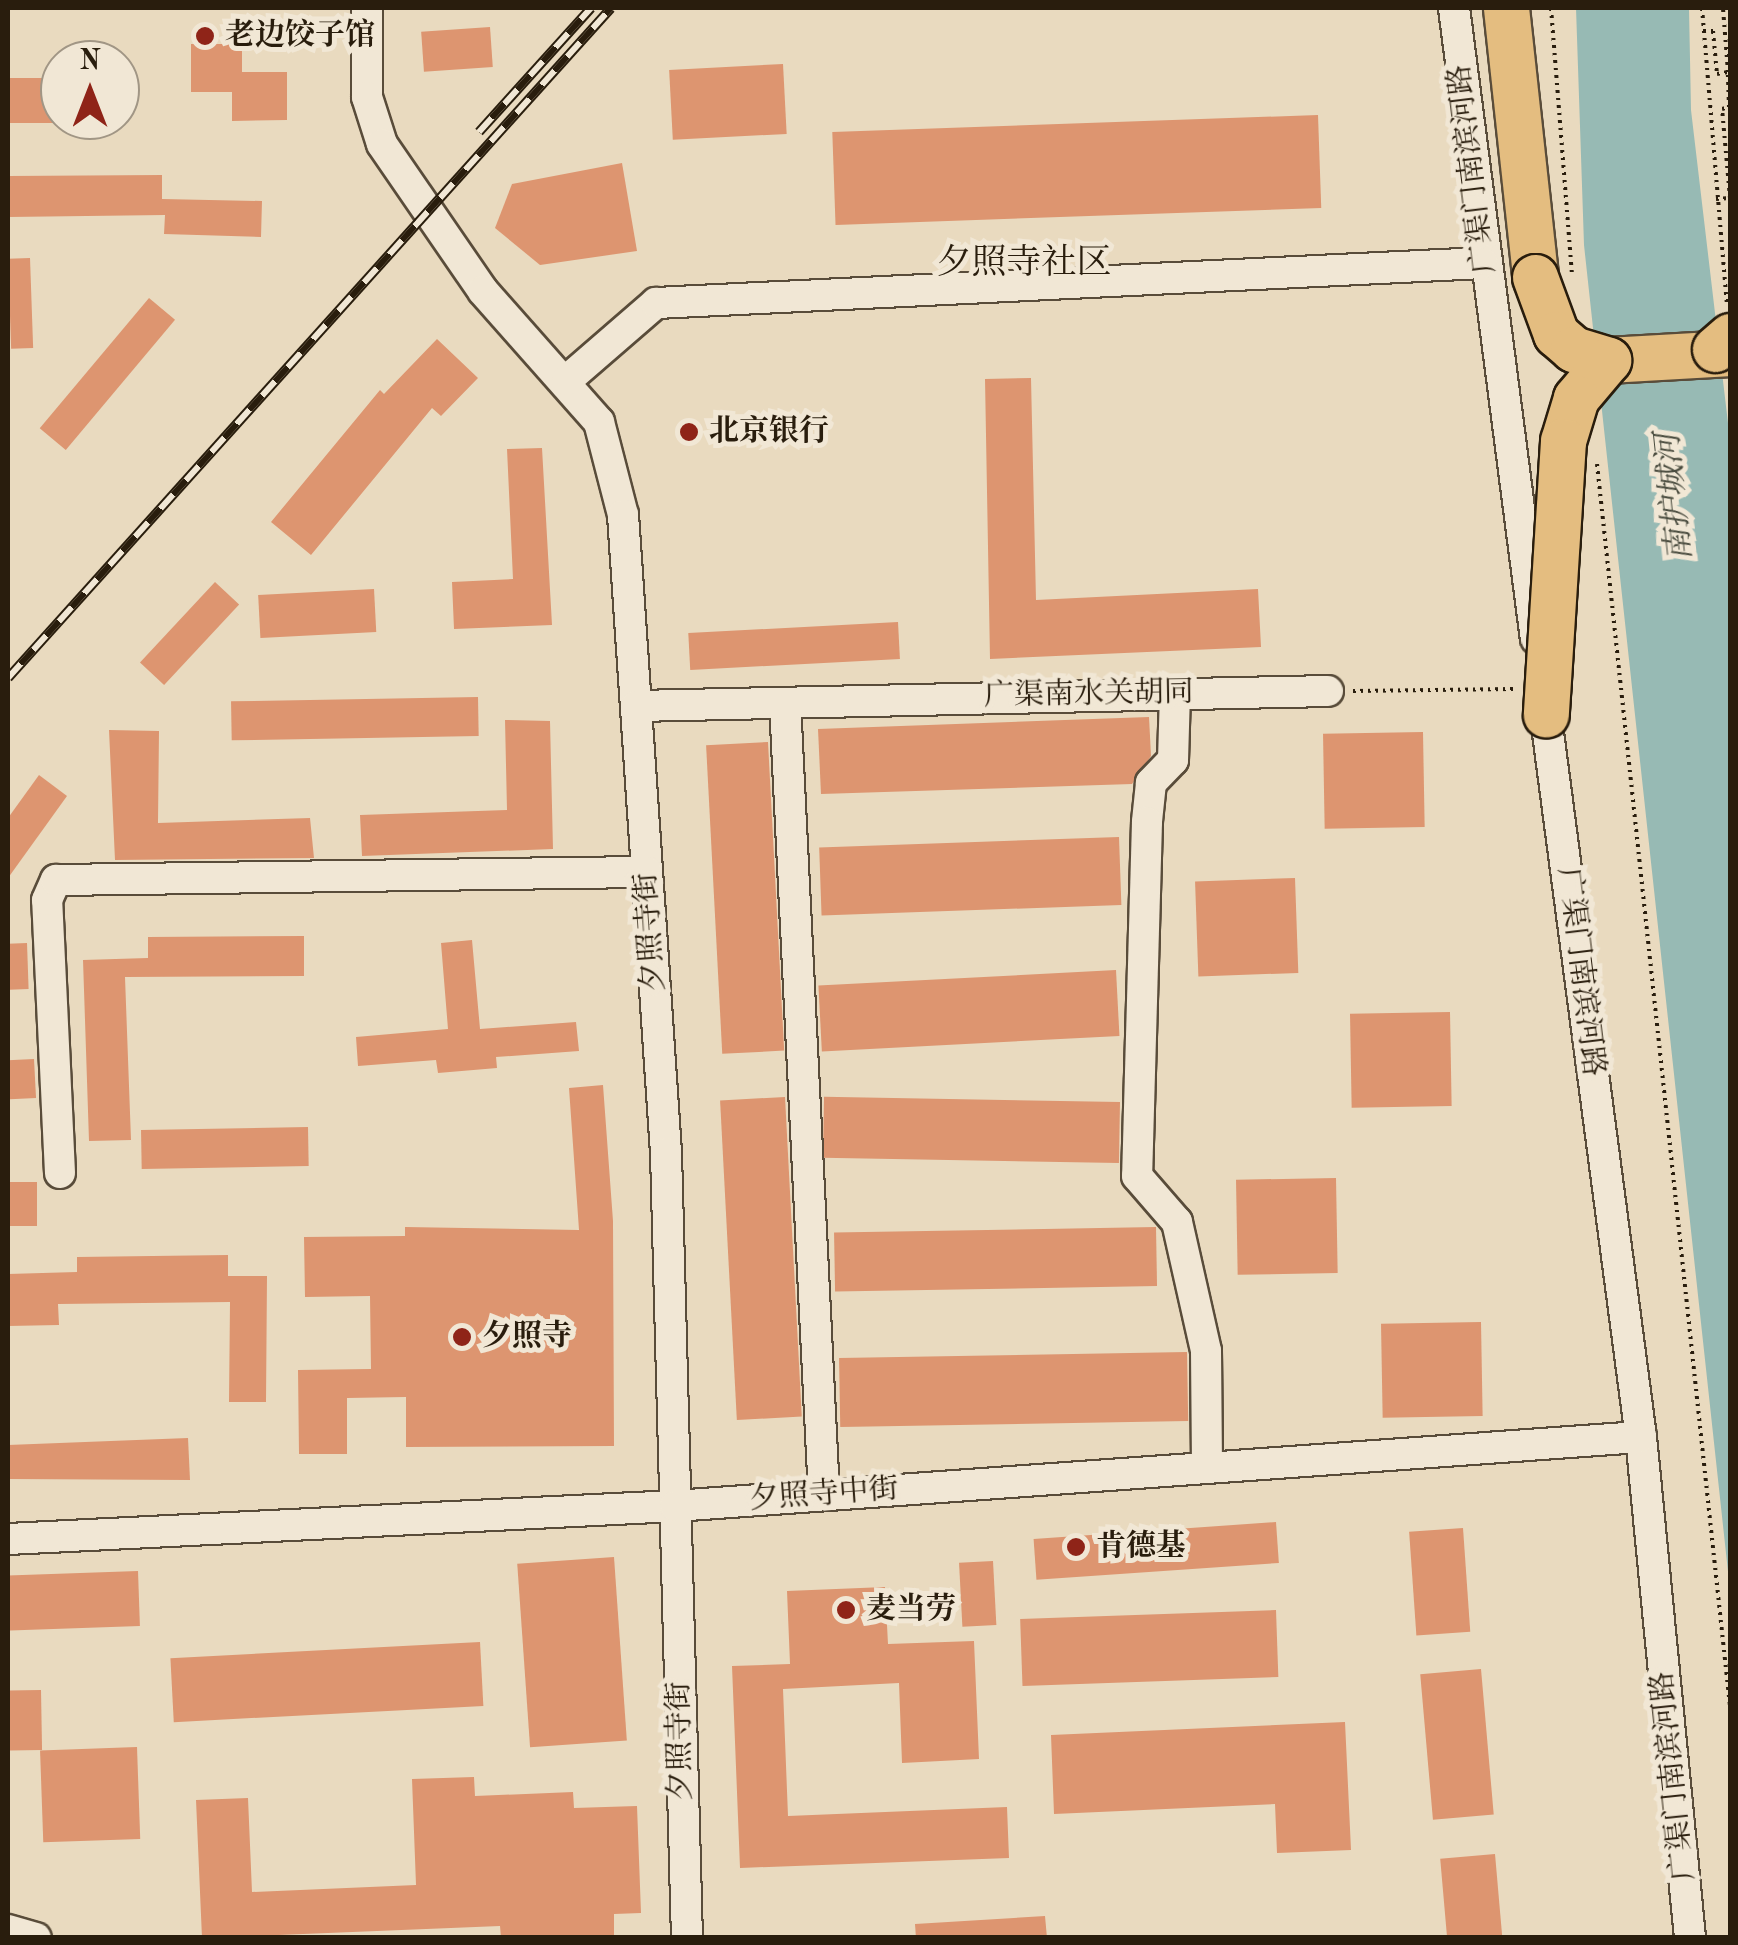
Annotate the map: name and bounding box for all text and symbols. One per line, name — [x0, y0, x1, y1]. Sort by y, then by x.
place label: 老边饺子馆 — [225, 18, 375, 54]
marker: 老边饺子馆 — [194, 25, 216, 47]
north arrow — [40, 40, 140, 140]
text: N — [79, 48, 101, 76]
street label: 广渠门南滨河路 — [1442, 63, 1504, 275]
district label: 夕照寺社区 — [937, 243, 1111, 285]
place label: 北京银行 — [709, 414, 829, 450]
marker: 北京银行 — [678, 421, 700, 443]
water label: 南护城河 — [1650, 431, 1702, 563]
street label: 广渠南水关胡同 — [984, 675, 1194, 715]
street label: 广渠门南滨河路 — [1549, 866, 1611, 1078]
street label: 夕照寺街 — [629, 871, 673, 993]
place label: 夕照寺 — [482, 1319, 572, 1355]
marker: 夕照寺 — [451, 1326, 473, 1348]
street label: 夕照寺中街 — [748, 1472, 900, 1518]
place label: 肯德基 — [1096, 1529, 1186, 1565]
marker: 肯德基 — [1065, 1536, 1087, 1558]
place label: 麦当劳 — [866, 1592, 956, 1628]
marker: 麦当劳 — [835, 1599, 857, 1621]
street label: 广渠门南滨河路 — [1645, 1670, 1703, 1882]
street label: 夕照寺街 — [662, 1681, 700, 1801]

